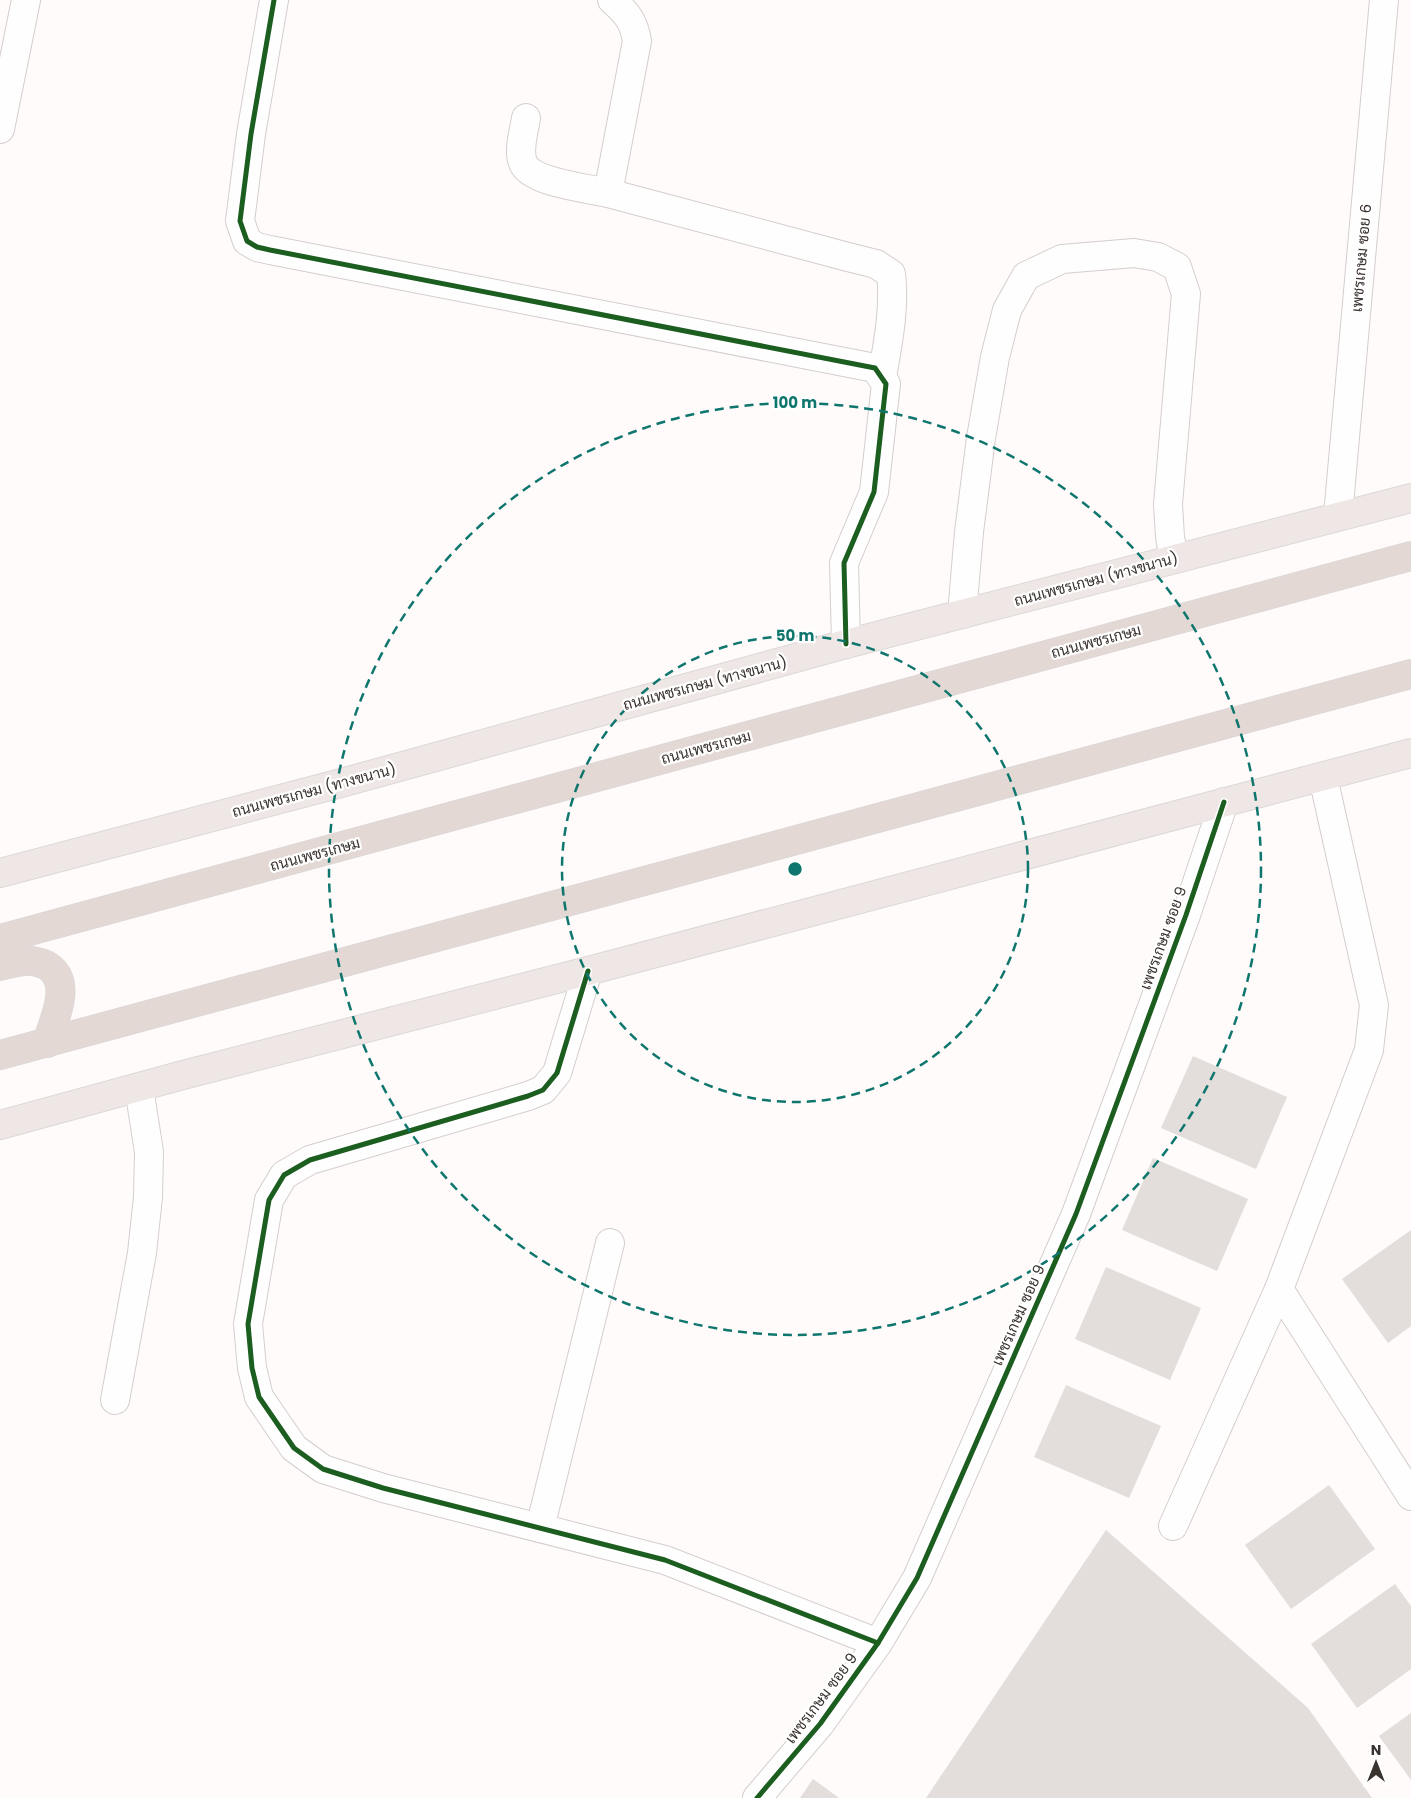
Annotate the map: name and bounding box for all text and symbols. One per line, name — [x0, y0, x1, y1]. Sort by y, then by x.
street label: เพชรเกษม ซอย 6 — [1346, 203, 1376, 313]
text: 100 m — [773, 392, 817, 413]
street label: ถนนเพชรเกษม (ทางขนาน) — [1012, 547, 1180, 611]
street label: ถนนเพชรเกษม — [1049, 619, 1143, 663]
text: 50 m — [776, 625, 814, 646]
street label: ถนนเพชรเกษม (ทางขนาน) — [621, 651, 789, 715]
street label: ถนนเพชรเกษม — [659, 725, 753, 769]
street label: ถนนเพชรเกษม (ทางขนาน) — [230, 758, 398, 822]
street label: ถนนเพชรเกษม — [268, 832, 362, 876]
centre of rings — [786, 860, 804, 878]
street label: เพชรเกษม ซอย 9 — [1135, 883, 1191, 993]
street label: เพชรเกษม ซอย 9 — [986, 1261, 1050, 1369]
street label: เพชรเกษม ซอย 9 — [780, 1648, 862, 1748]
north arrow — [1351, 1738, 1401, 1788]
text: N — [1371, 1740, 1381, 1760]

